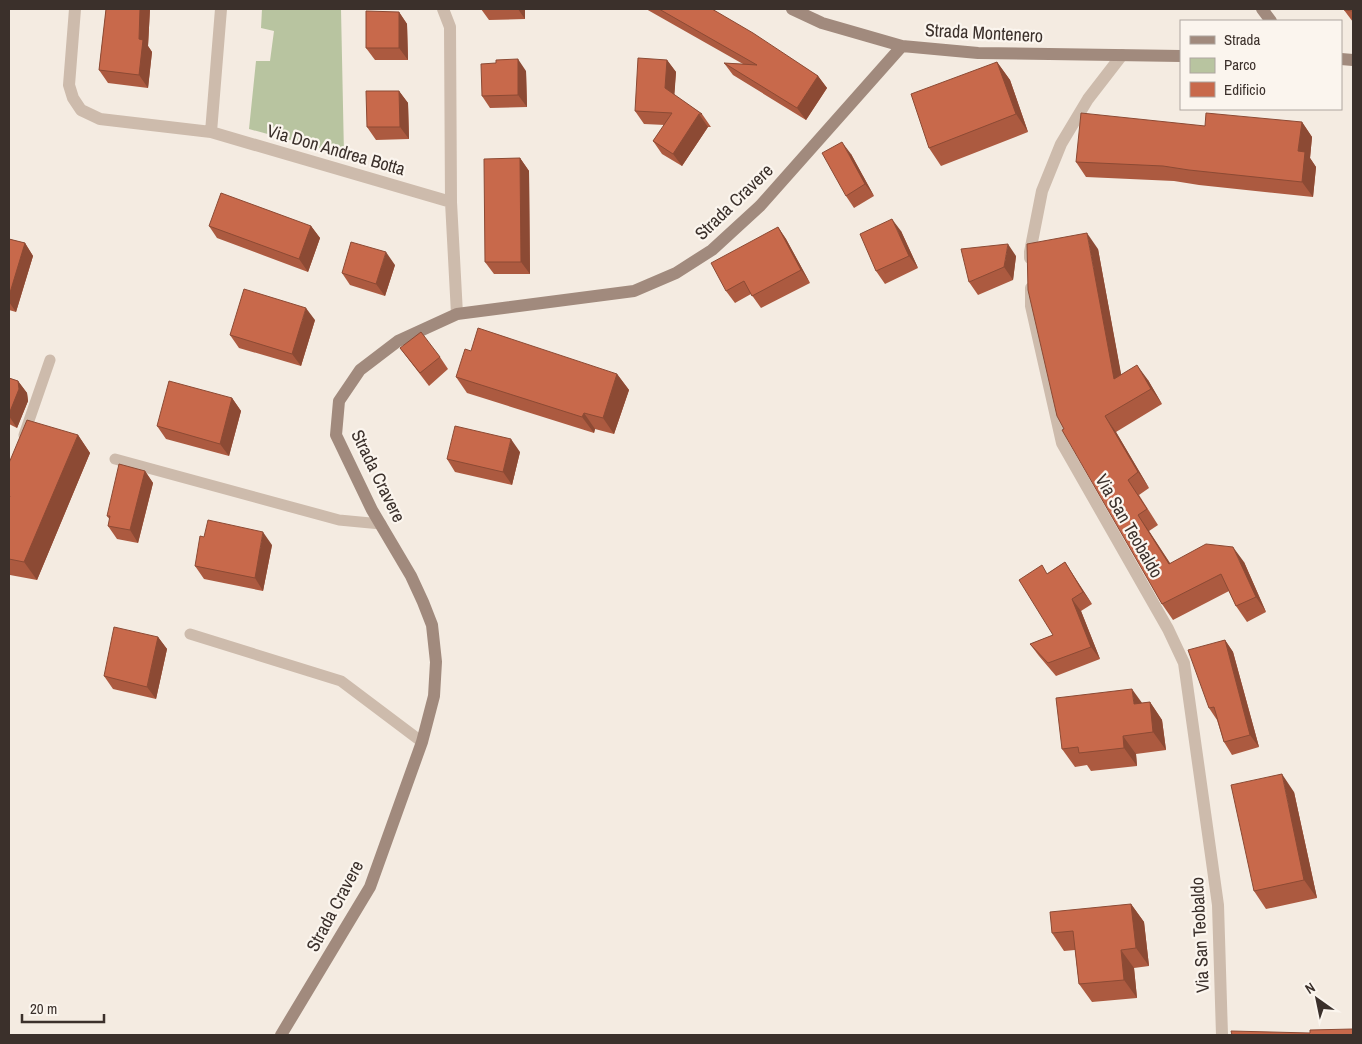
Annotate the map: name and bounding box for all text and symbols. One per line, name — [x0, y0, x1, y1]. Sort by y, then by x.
street label: Strada Montenero — [924, 17, 1044, 48]
legend — [1180, 20, 1342, 110]
text: Strada — [1224, 29, 1260, 50]
text: Parco — [1224, 54, 1256, 75]
text: Edificio — [1224, 79, 1266, 100]
street label: Via Don Andrea Botta — [264, 118, 408, 181]
street label: Strada Cravere — [689, 158, 778, 245]
street label: Strada Cravere — [345, 425, 412, 526]
street label: Via San Teobaldo — [1090, 469, 1169, 582]
street label: Strada Cravere — [300, 856, 369, 956]
street label: Via San Teobaldo — [1184, 876, 1215, 994]
north arrow — [1292, 974, 1342, 1024]
text: N — [1302, 978, 1318, 998]
scale bar — [22, 992, 105, 1024]
text: 20 m — [30, 998, 57, 1019]

